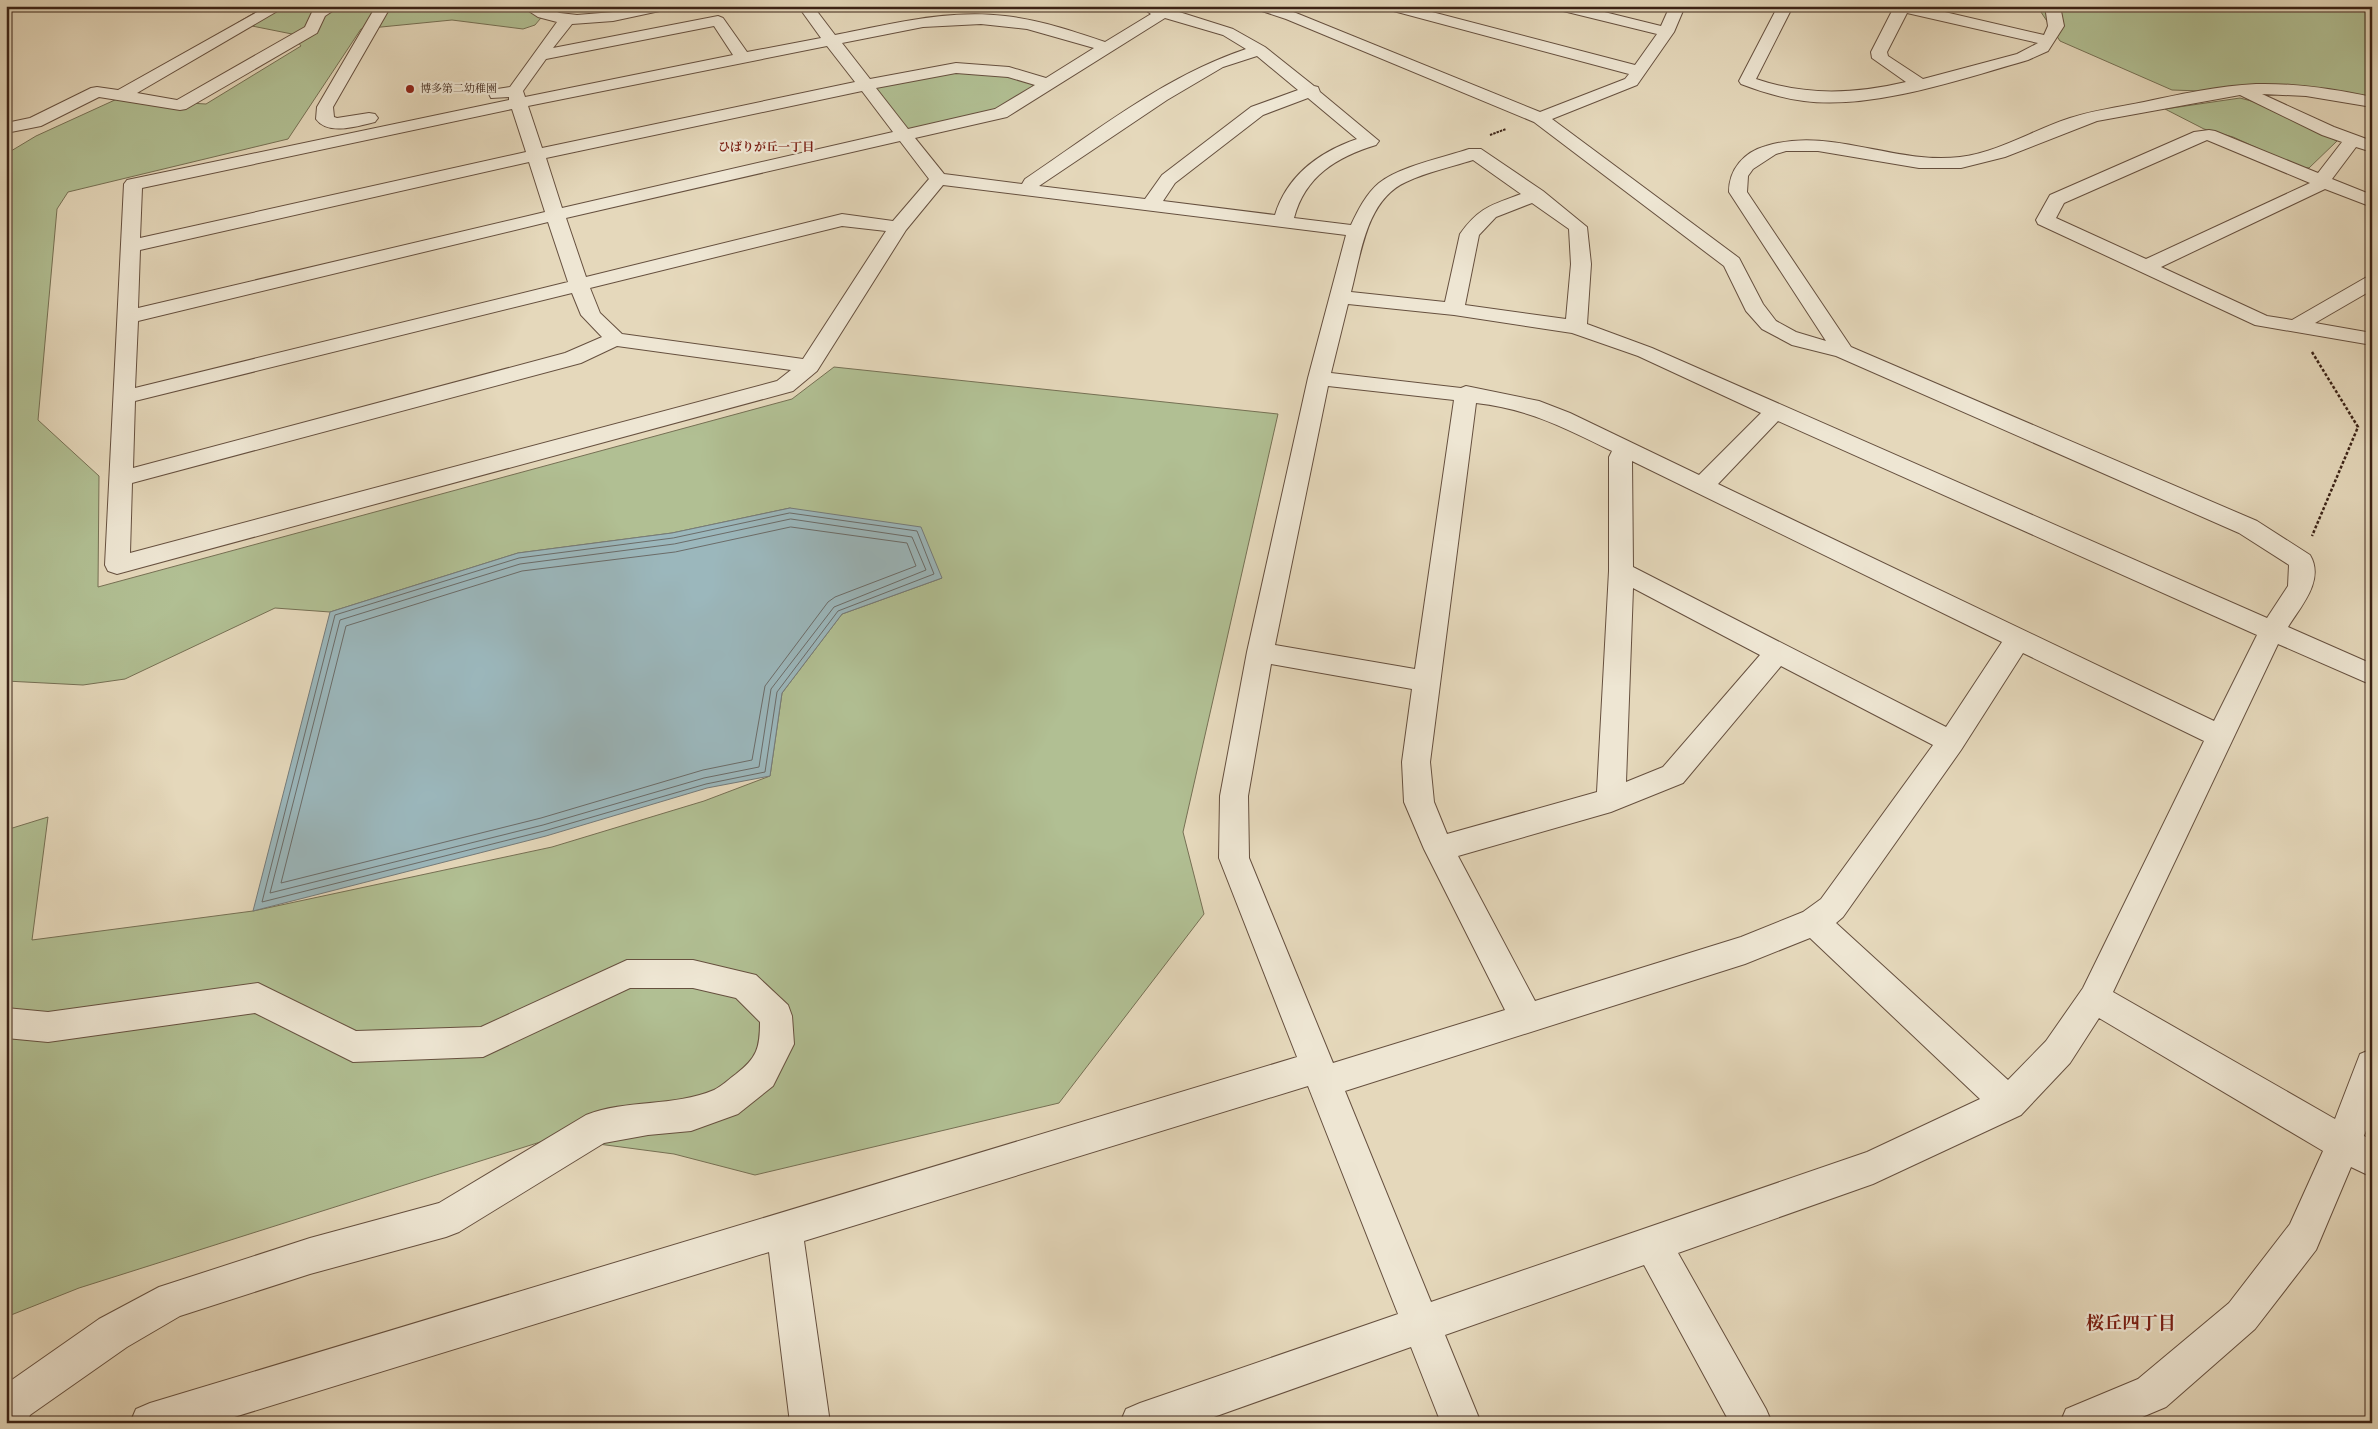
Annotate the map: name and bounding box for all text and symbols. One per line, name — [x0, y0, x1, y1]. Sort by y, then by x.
place label: 博多第二幼稚園 — [420, 82, 497, 96]
marker: 博多第二幼稚園 — [404, 83, 416, 95]
district label: ひばりが丘一丁目 — [718, 140, 814, 155]
district label: 桜丘四丁目 — [2086, 1313, 2176, 1336]

